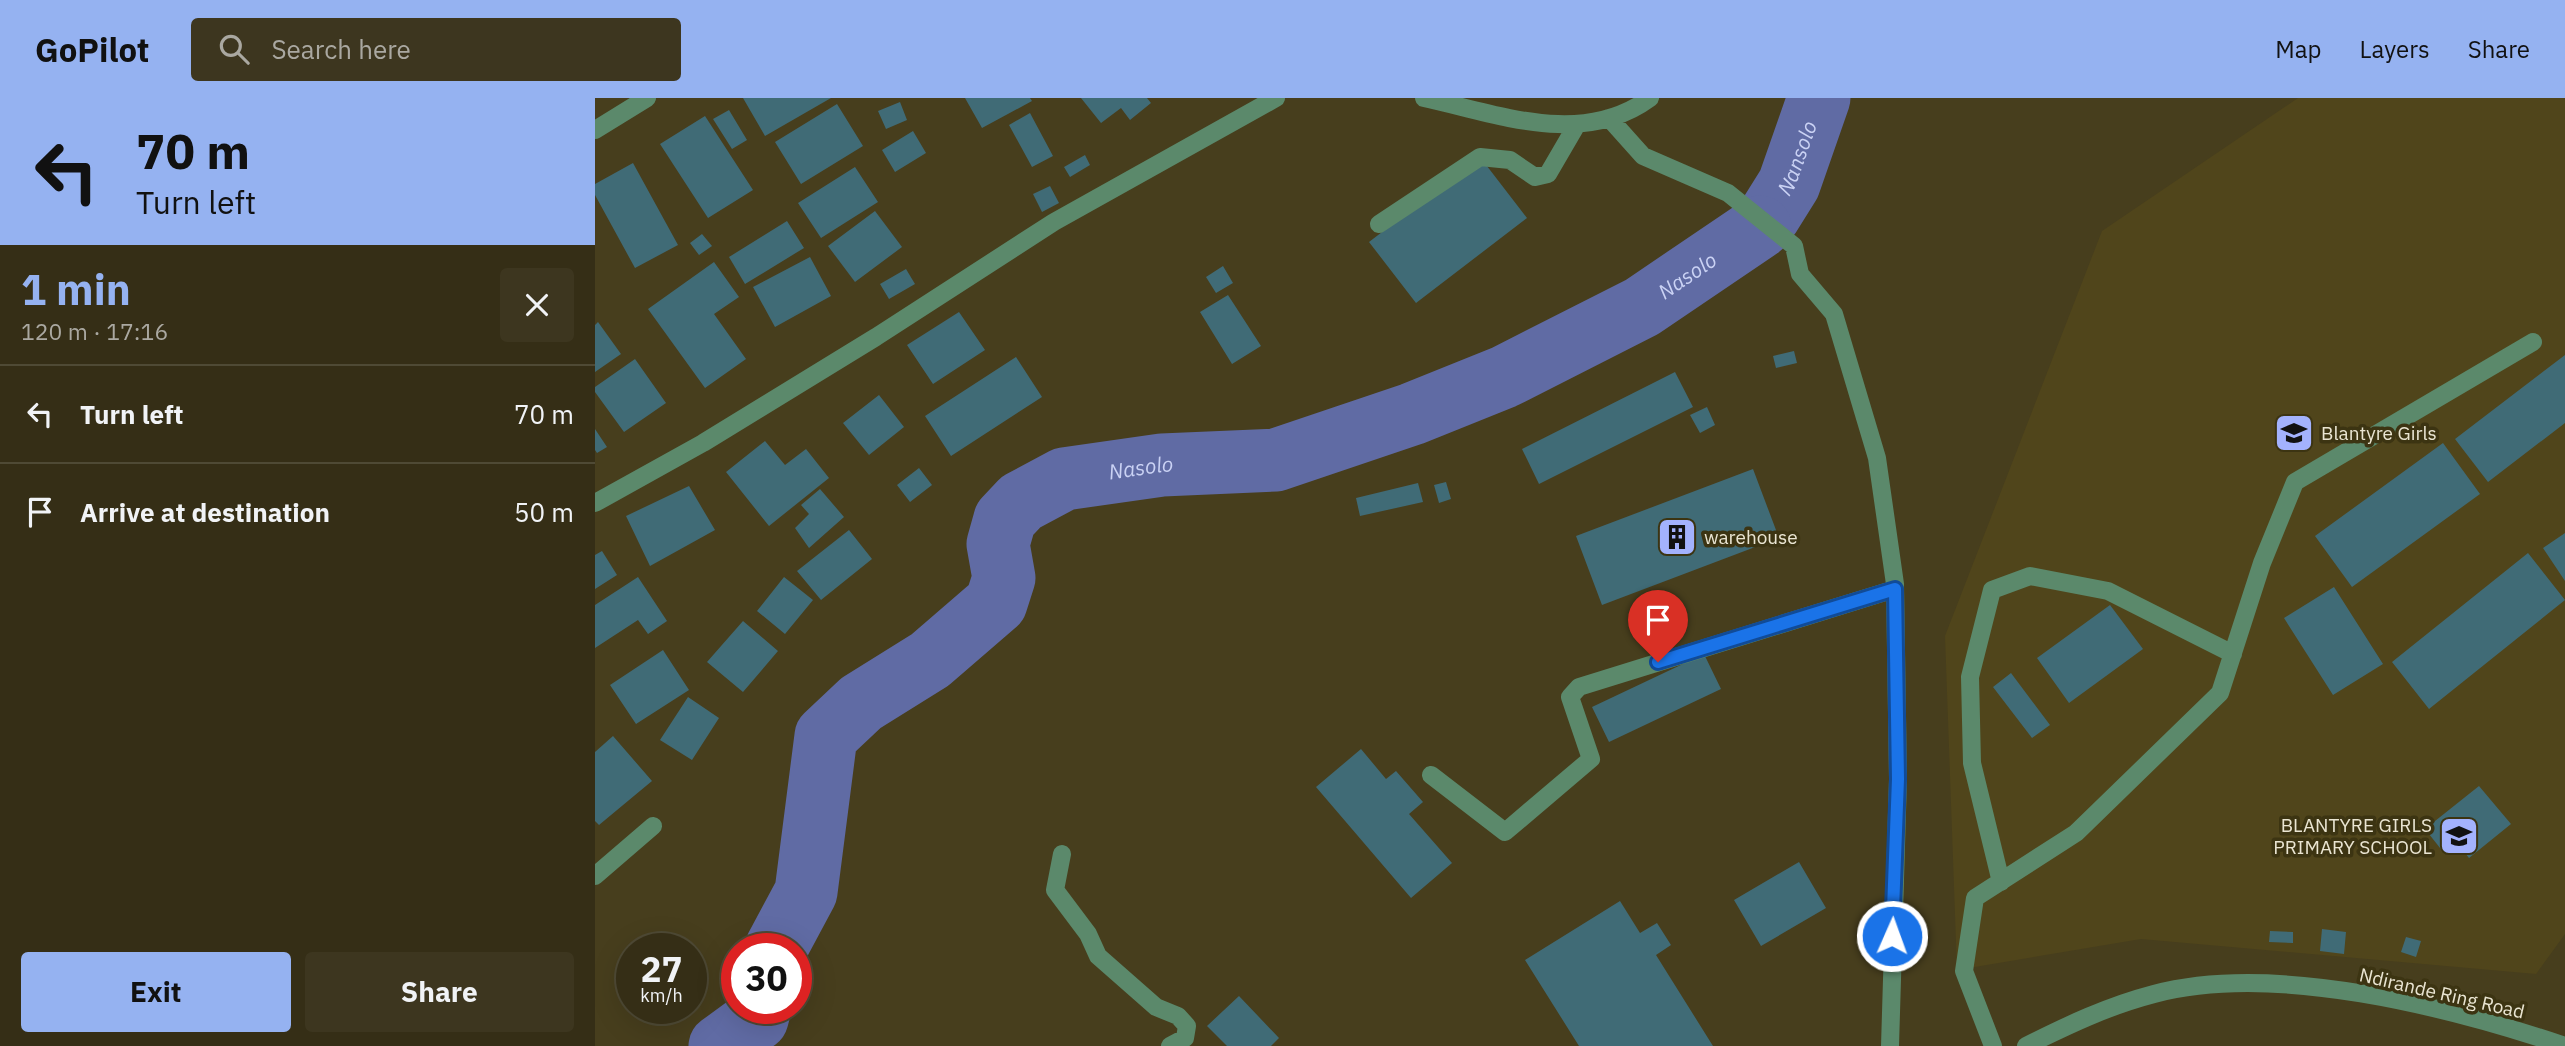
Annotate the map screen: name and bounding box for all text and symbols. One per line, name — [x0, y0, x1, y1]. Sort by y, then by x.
search box — [191, 18, 681, 81]
text: GoPilot — [35, 28, 149, 71]
icon: search — [215, 30, 253, 68]
text: Search here — [271, 32, 411, 66]
text: Map — [2275, 33, 2322, 65]
text: Layers — [2360, 33, 2430, 65]
text: Share — [2468, 33, 2530, 65]
water label: Nansolo — [1770, 117, 1823, 200]
text: 70 m — [136, 119, 250, 182]
icon: left — [21, 126, 112, 217]
text: Turn left — [136, 181, 256, 223]
water label: Nasolo — [1652, 245, 1722, 305]
text: 1 min — [21, 262, 131, 317]
button: close — [500, 268, 574, 342]
text: 120 m · 17:16 — [21, 316, 168, 346]
icon: left — [21, 395, 59, 433]
text: Turn left — [80, 397, 183, 431]
text: 70 m — [514, 397, 574, 431]
school or university icon: Blantyre Girls — [2273, 412, 2315, 454]
place label: Blantyre Girls — [2321, 421, 2437, 445]
water label: Nasolo — [1107, 450, 1174, 485]
icon: arrive — [21, 493, 59, 531]
text: Arrive at destination — [80, 495, 330, 529]
text: 50 m — [514, 495, 574, 529]
building icon: warehouse — [1656, 516, 1698, 558]
place label: warehouse — [1704, 525, 1798, 549]
pin — [1628, 590, 1688, 662]
icon: arrive — [1639, 601, 1677, 639]
place label: BLANTYRE GIRLS PRIMARY SCHOOL — [2273, 813, 2432, 859]
school or university icon: BLANTYRE GIRLS PRIMARY SCHOOL — [2438, 815, 2480, 857]
position arrow — [1855, 899, 1929, 973]
speed limit sign: 30 — [721, 933, 812, 1024]
text: 27 — [640, 946, 683, 992]
button: Exit — [21, 952, 291, 1032]
button: Share — [305, 952, 574, 1032]
street label: Ndirande Ring Road — [2357, 962, 2527, 1024]
text: km/h — [640, 984, 683, 1007]

